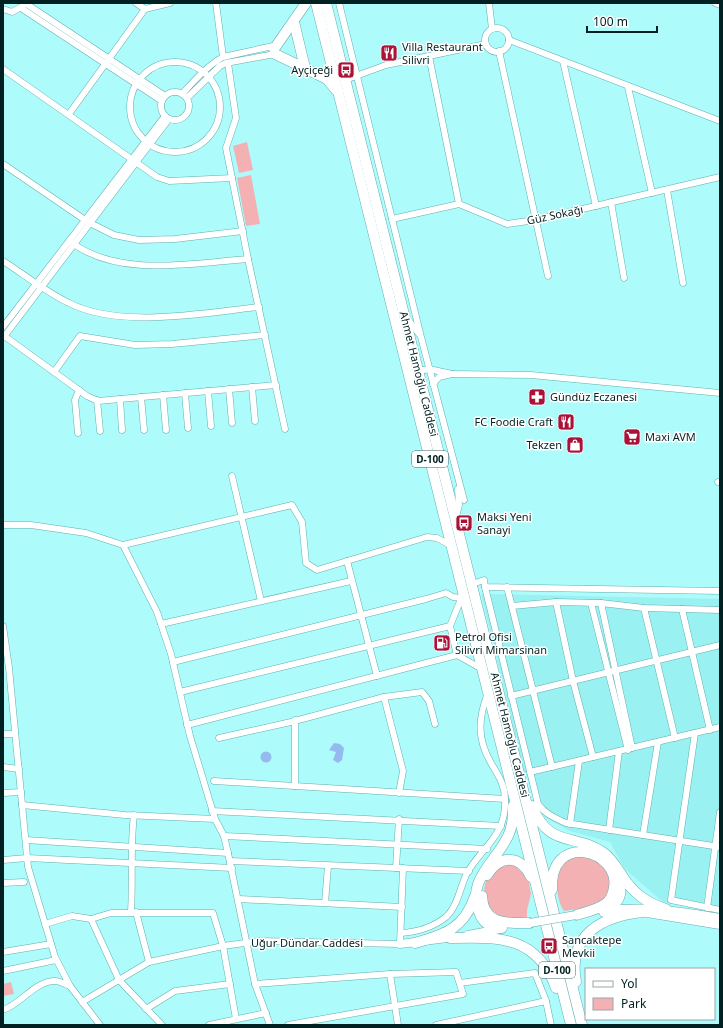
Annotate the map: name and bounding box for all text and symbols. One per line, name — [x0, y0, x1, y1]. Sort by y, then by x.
scale bar — [587, 8, 657, 34]
text: 100 m — [593, 13, 628, 30]
place label: Villa Restaurant Silivri — [402, 39, 483, 67]
restaurant icon: Villa Restaurant Silivri — [379, 43, 399, 63]
bus stop icon: Ayçiçeği — [336, 60, 356, 80]
place label: Ayçiçeği — [291, 62, 333, 77]
street label: Güz Sokağı — [525, 201, 584, 228]
street label: Ahmet Hamoğlu Caddesi — [397, 310, 442, 438]
pharmacy icon: Gündüz Eczanesi — [527, 387, 547, 407]
place label: Gündüz Eczanesi — [550, 389, 637, 404]
restaurant icon: FC Foodie Craft — [556, 412, 576, 432]
place label: FC Foodie Craft — [475, 414, 553, 429]
supermarket icon: Maxi AVM — [622, 427, 642, 447]
place label: Maxi AVM — [645, 429, 696, 444]
shop icon: Tekzen — [565, 435, 585, 455]
place label: Tekzen — [526, 437, 562, 452]
road number: D-100 — [412, 451, 448, 467]
place label: Maksi Yeni Sanayi — [477, 509, 532, 537]
bus stop icon: Maksi Yeni Sanayi — [454, 513, 474, 533]
place label: Petrol Ofisi Silivri Mimarsinan — [455, 629, 547, 657]
fuel station icon: Petrol Ofisi Silivri Mimarsinan — [432, 633, 452, 653]
street label: Ahmet Hamoğlu Caddesi — [488, 671, 533, 799]
place label: Sancaktepe Mevkii — [562, 932, 621, 960]
street label: Uğur Dündar Caddesi — [251, 935, 363, 950]
bus stop icon: Sancaktepe Mevkii — [539, 936, 559, 956]
road number: D-100 — [539, 962, 575, 978]
legend — [585, 968, 715, 1020]
text: Yol — [621, 975, 638, 992]
text: Park — [621, 995, 647, 1012]

